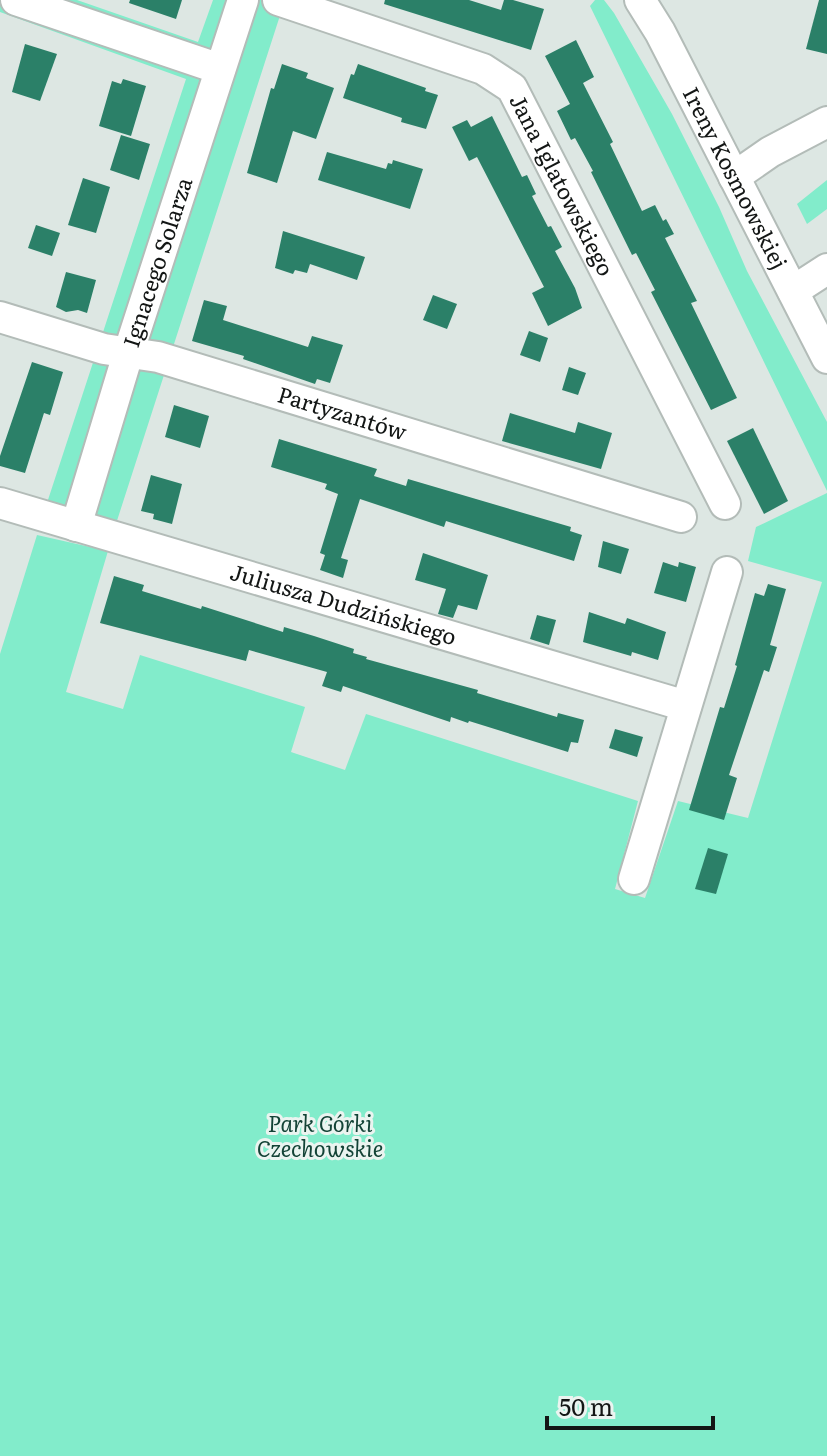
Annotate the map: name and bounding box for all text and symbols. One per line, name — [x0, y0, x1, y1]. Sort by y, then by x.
street label: Ireny Kosmowskiej — [676, 80, 797, 275]
street label: Jana Iglatowskiego — [503, 88, 623, 281]
street label: Ignacego Solarza — [113, 173, 199, 351]
street label: Partyzantów — [274, 377, 411, 447]
street label: Juliusza Dudzińskiego — [227, 554, 461, 652]
park label: Park Górki Czechowskie — [257, 1106, 383, 1164]
scale bar — [547, 1380, 713, 1430]
text: 50 m — [559, 1388, 613, 1423]

